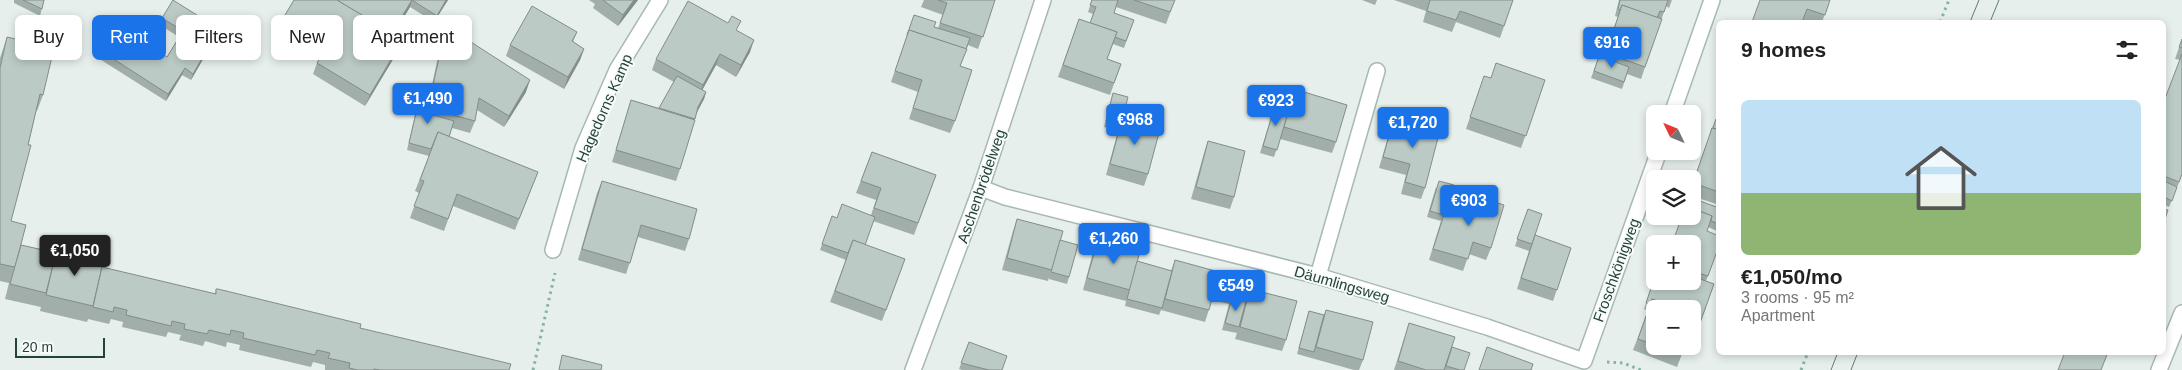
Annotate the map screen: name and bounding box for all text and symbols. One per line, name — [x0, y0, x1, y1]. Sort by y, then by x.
chip: Buy — [15, 15, 82, 60]
chip: Rent — [92, 15, 166, 60]
chip: Filters — [176, 15, 261, 60]
chip: New — [271, 15, 343, 60]
chip: Apartment — [353, 15, 472, 60]
pin: €916 — [1582, 27, 1642, 69]
text: €916 — [1594, 34, 1630, 51]
icon: filters — [2113, 36, 2141, 64]
text: 9 homes — [1741, 38, 1826, 61]
street label: Hagedorns Kamp — [572, 51, 636, 165]
pin: €1,490 — [387, 82, 469, 125]
pin: €923 — [1246, 84, 1306, 127]
text: €1,490 — [404, 90, 452, 107]
text: €923 — [1258, 92, 1294, 109]
pin: €968 — [1105, 104, 1165, 146]
north arrow — [1646, 105, 1701, 160]
map controls — [1646, 105, 1701, 355]
pin: €1,720 — [1372, 106, 1454, 149]
text: €968 — [1117, 111, 1153, 128]
text: €1,720 — [1389, 114, 1437, 131]
street label: Aschenbrödelweg — [954, 127, 1008, 245]
icon: home — [1896, 133, 1986, 223]
button: layers — [1646, 170, 1701, 225]
pin: €903 — [1439, 184, 1499, 227]
text: €903 — [1451, 192, 1487, 209]
street label: Froschkönigweg — [1589, 216, 1643, 324]
pin: €1,260 — [1073, 222, 1155, 265]
text: €1,260 — [1090, 230, 1138, 247]
pin: €1,050 — [34, 234, 116, 277]
button: + — [1646, 235, 1701, 290]
text: €1,050 — [51, 242, 99, 259]
street label: Däumlingsweg — [1292, 262, 1392, 306]
text: €1,050/mo — [1741, 265, 1843, 288]
pin: €549 — [1206, 270, 1266, 312]
text: €549 — [1218, 277, 1254, 294]
text: 3 rooms · 95 m² — [1741, 289, 1854, 306]
button: − — [1646, 300, 1701, 355]
text: Apartment — [1741, 307, 1815, 324]
scale bar — [15, 335, 105, 358]
text: 20 m — [22, 339, 53, 355]

